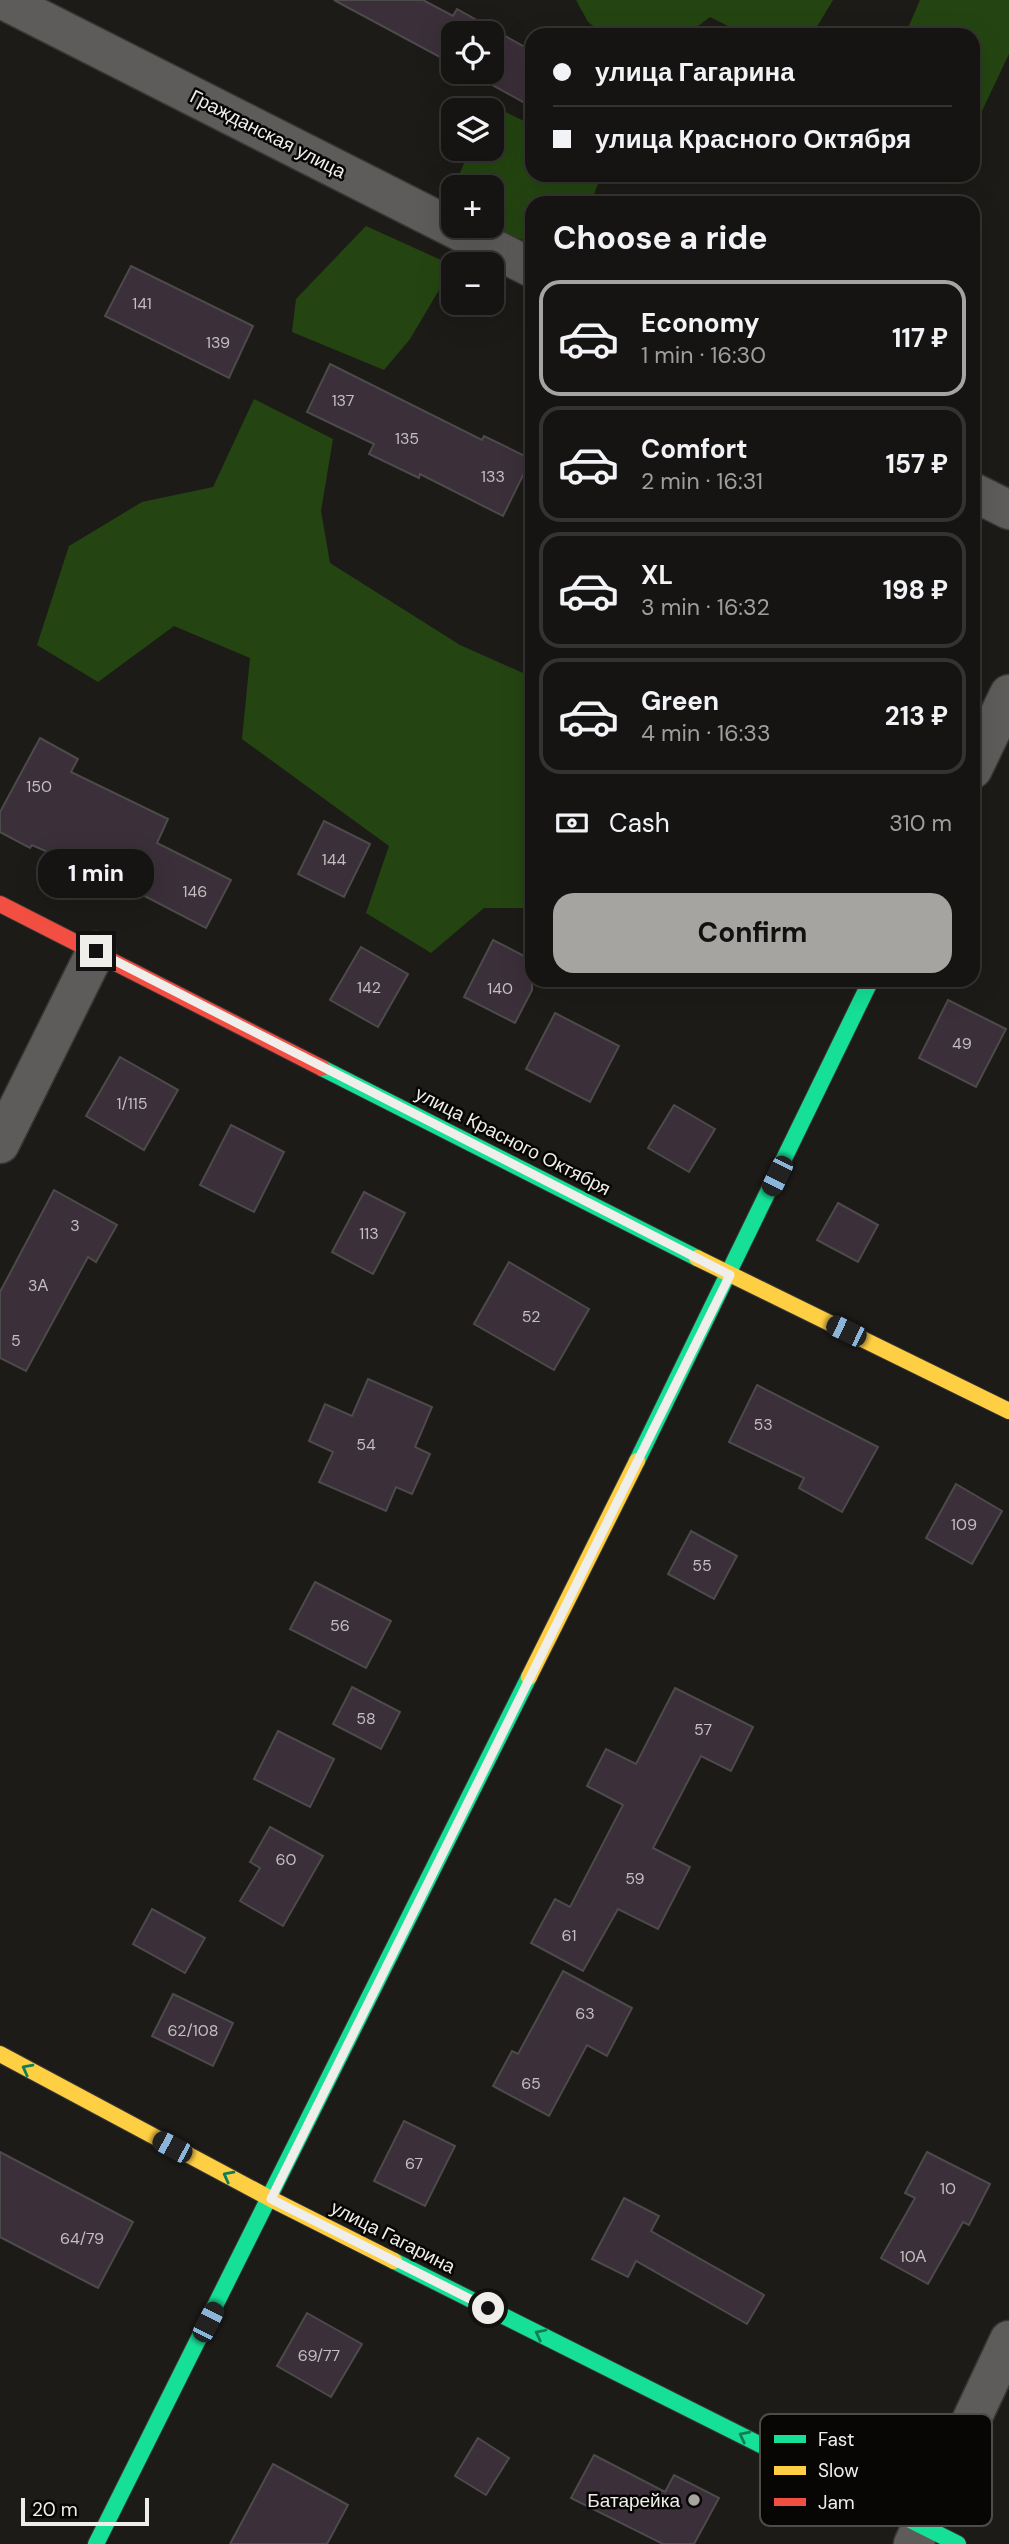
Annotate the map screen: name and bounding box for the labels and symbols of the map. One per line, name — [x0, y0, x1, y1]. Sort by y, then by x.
street label: Гражданская улица — [186, 84, 350, 184]
house number: 141 — [132, 293, 152, 314]
house number: 139 — [206, 332, 230, 353]
house number: 137 — [332, 390, 354, 411]
house number: 135 — [395, 428, 419, 449]
house number: 133 — [481, 466, 505, 487]
house number: 150 — [26, 776, 52, 797]
house number: 144 — [322, 849, 346, 870]
callout: 1 min — [38, 850, 154, 898]
house number: 146 — [183, 881, 207, 902]
route end — [80, 935, 112, 967]
house number: 142 — [357, 977, 381, 998]
house number: 140 — [487, 978, 513, 999]
house number: 49 — [952, 1033, 972, 1054]
street label: улица Красного Октября — [411, 1081, 615, 1201]
house number: 1/115 — [116, 1093, 148, 1114]
car — [759, 1153, 796, 1199]
house number: 3 — [70, 1215, 80, 1236]
house number: 113 — [359, 1223, 379, 1244]
house number: 3А — [28, 1275, 48, 1296]
house number: 52 — [522, 1306, 540, 1327]
car — [823, 1312, 870, 1350]
house number: 5 — [11, 1330, 21, 1351]
house number: 53 — [753, 1414, 773, 1435]
house number: 54 — [356, 1434, 376, 1455]
house number: 109 — [951, 1514, 977, 1535]
house number: 55 — [692, 1555, 712, 1576]
house number: 56 — [330, 1615, 350, 1636]
house number: 58 — [356, 1708, 376, 1729]
house number: 57 — [694, 1719, 712, 1740]
house number: 60 — [276, 1849, 297, 1870]
house number: 59 — [625, 1868, 645, 1889]
house number: 61 — [561, 1925, 577, 1946]
house number: 63 — [575, 2003, 595, 2024]
house number: 62/108 — [168, 2020, 218, 2041]
one-way arrow — [22, 2064, 35, 2077]
house number: 65 — [521, 2073, 541, 2094]
car — [149, 2128, 196, 2166]
house number: 67 — [405, 2153, 423, 2174]
one-way arrow — [223, 2171, 235, 2185]
house number: 10 — [940, 2178, 956, 2199]
street label: улица Гагарина — [327, 2195, 460, 2279]
house number: 64/79 — [60, 2228, 104, 2249]
house number: 10А — [900, 2246, 927, 2267]
route start — [472, 2292, 504, 2324]
car — [190, 2299, 227, 2345]
one-way arrow — [535, 2329, 547, 2343]
house number: 69/77 — [298, 2345, 340, 2366]
legend — [760, 2414, 992, 2526]
text: Fast — [818, 2427, 854, 2452]
one-way arrow — [739, 2431, 751, 2445]
text: Slow — [818, 2458, 859, 2483]
place label: Батарейка — [587, 2488, 680, 2513]
text: Jam — [818, 2490, 855, 2515]
marker: Батарейка — [686, 2492, 702, 2508]
scale bar — [21, 2495, 149, 2527]

